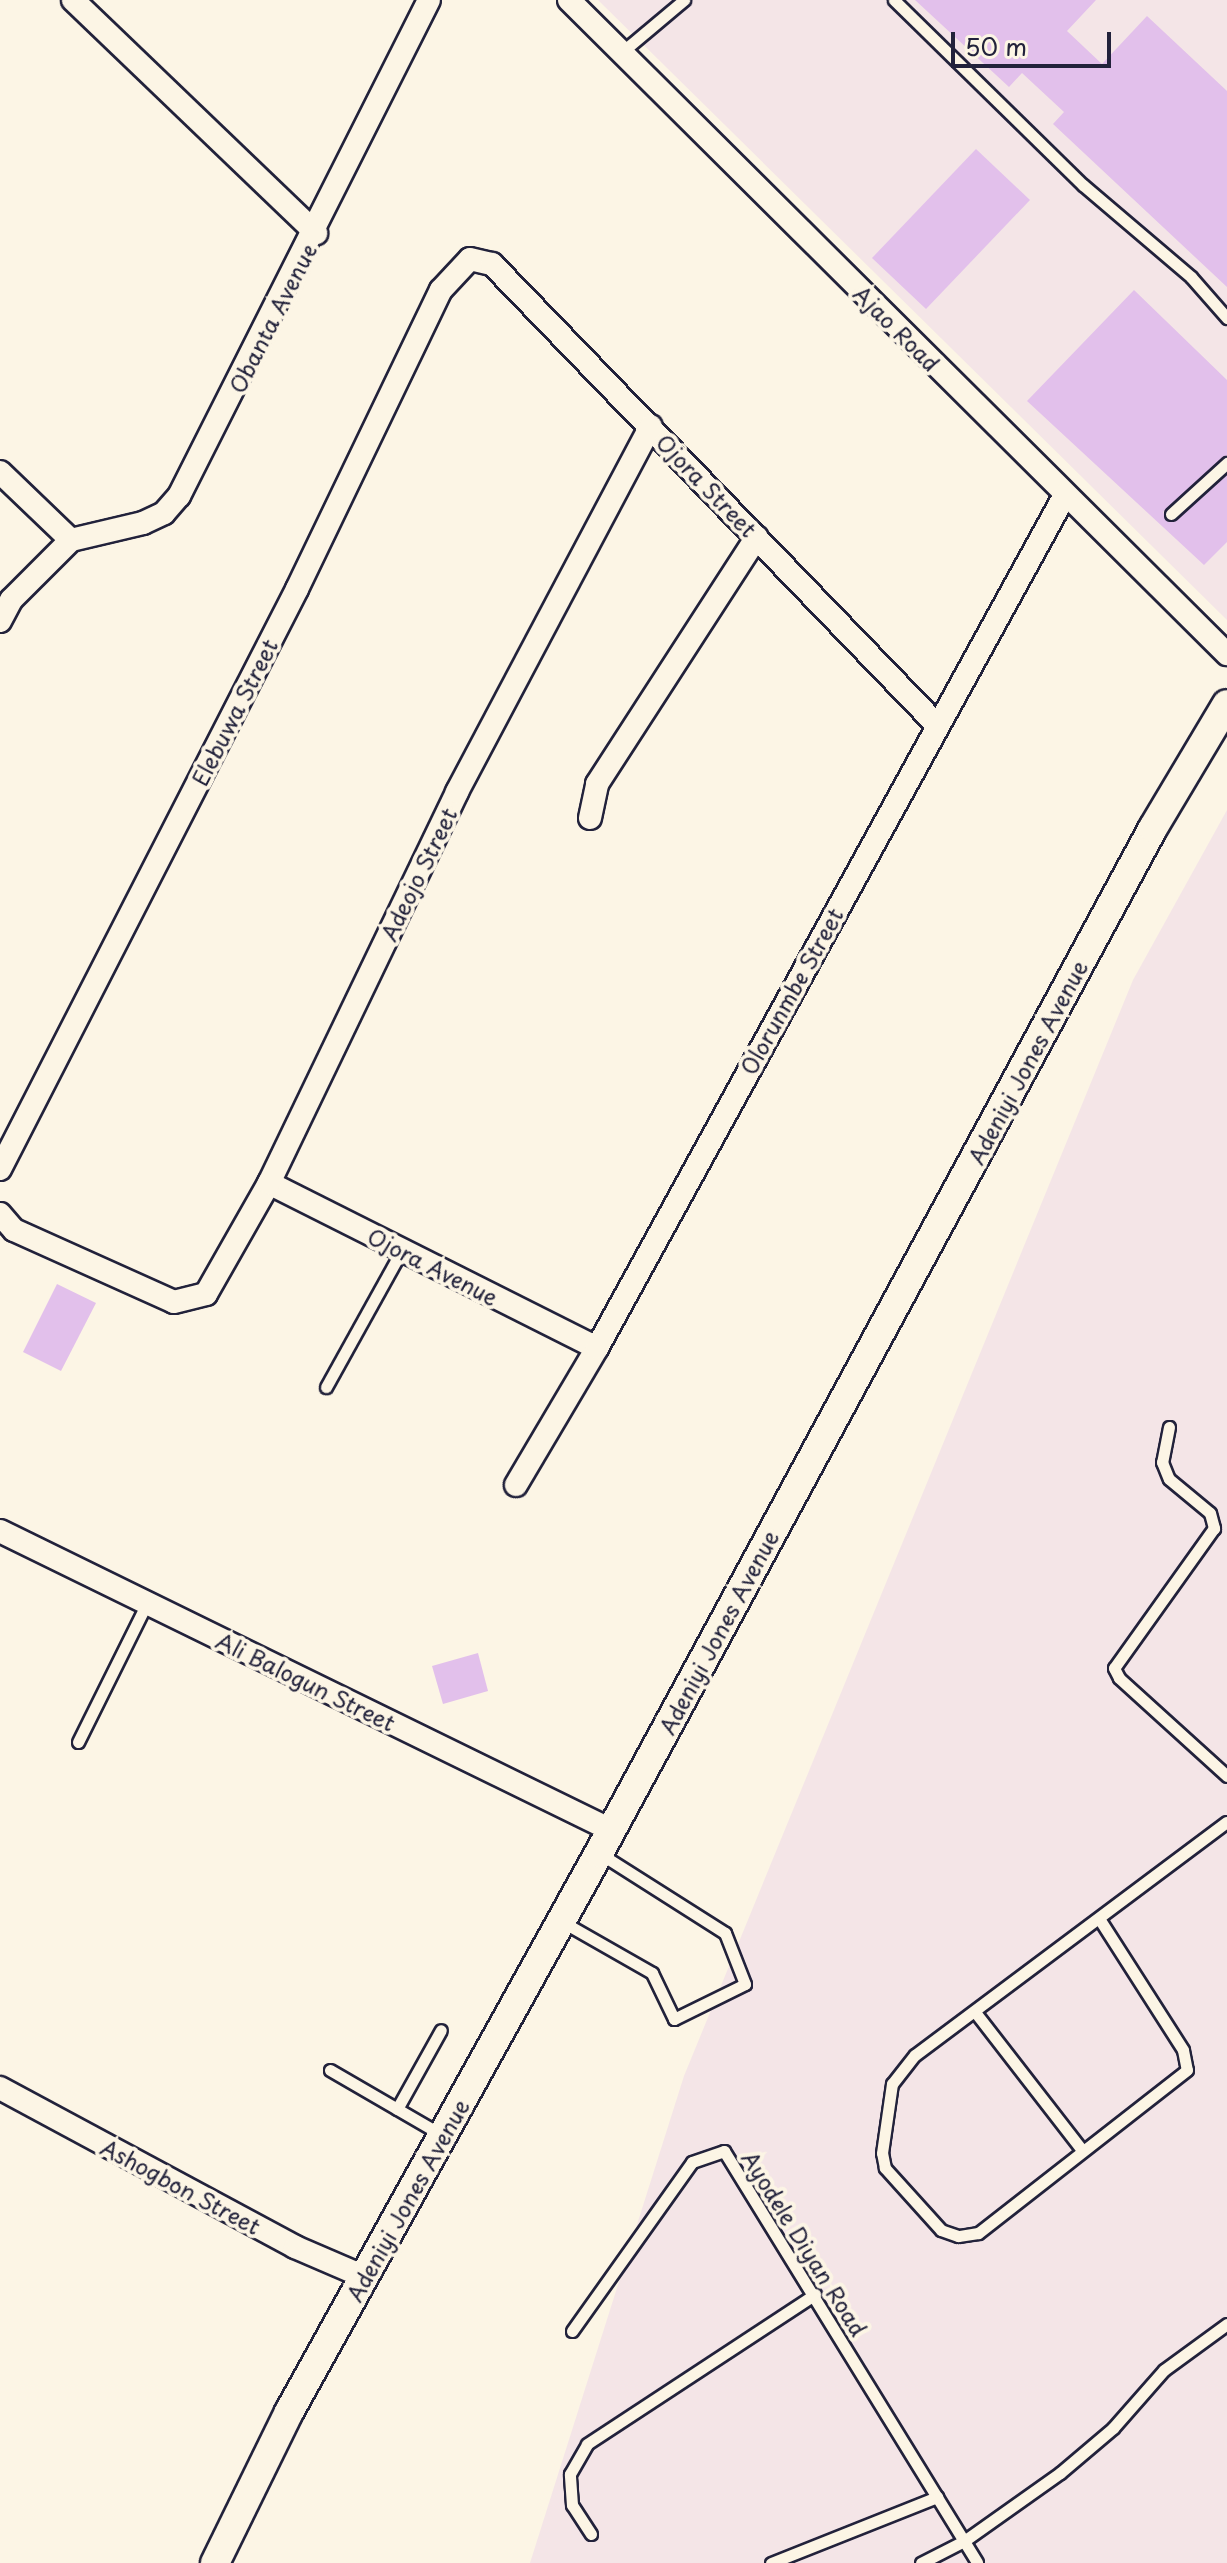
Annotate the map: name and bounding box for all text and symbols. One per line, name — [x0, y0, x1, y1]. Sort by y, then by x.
scale bar — [955, 16, 1115, 66]
text: 50 m — [965, 28, 1027, 64]
street label: Obanta Avenue — [223, 239, 321, 397]
street label: Ajao Road — [849, 280, 945, 376]
street label: Ojora Street — [651, 428, 763, 542]
street label: Elebuwa Street — [186, 635, 282, 789]
street label: Adeojo Street — [374, 803, 462, 945]
street label: Olorunmbe Street — [734, 902, 848, 1080]
street label: Adeniyi Jones Avenue — [962, 955, 1092, 1169]
street label: Ojora Avenue — [363, 1222, 503, 1310]
street label: Adeniyi Jones Avenue — [653, 1525, 783, 1739]
street label: Ali Balogun Street — [213, 1626, 399, 1736]
street label: Adeniyi Jones Avenue — [340, 2094, 474, 2306]
street label: Ashogbon Street — [97, 2133, 265, 2239]
street label: Ayodele Diyan Road — [737, 2146, 873, 2340]

